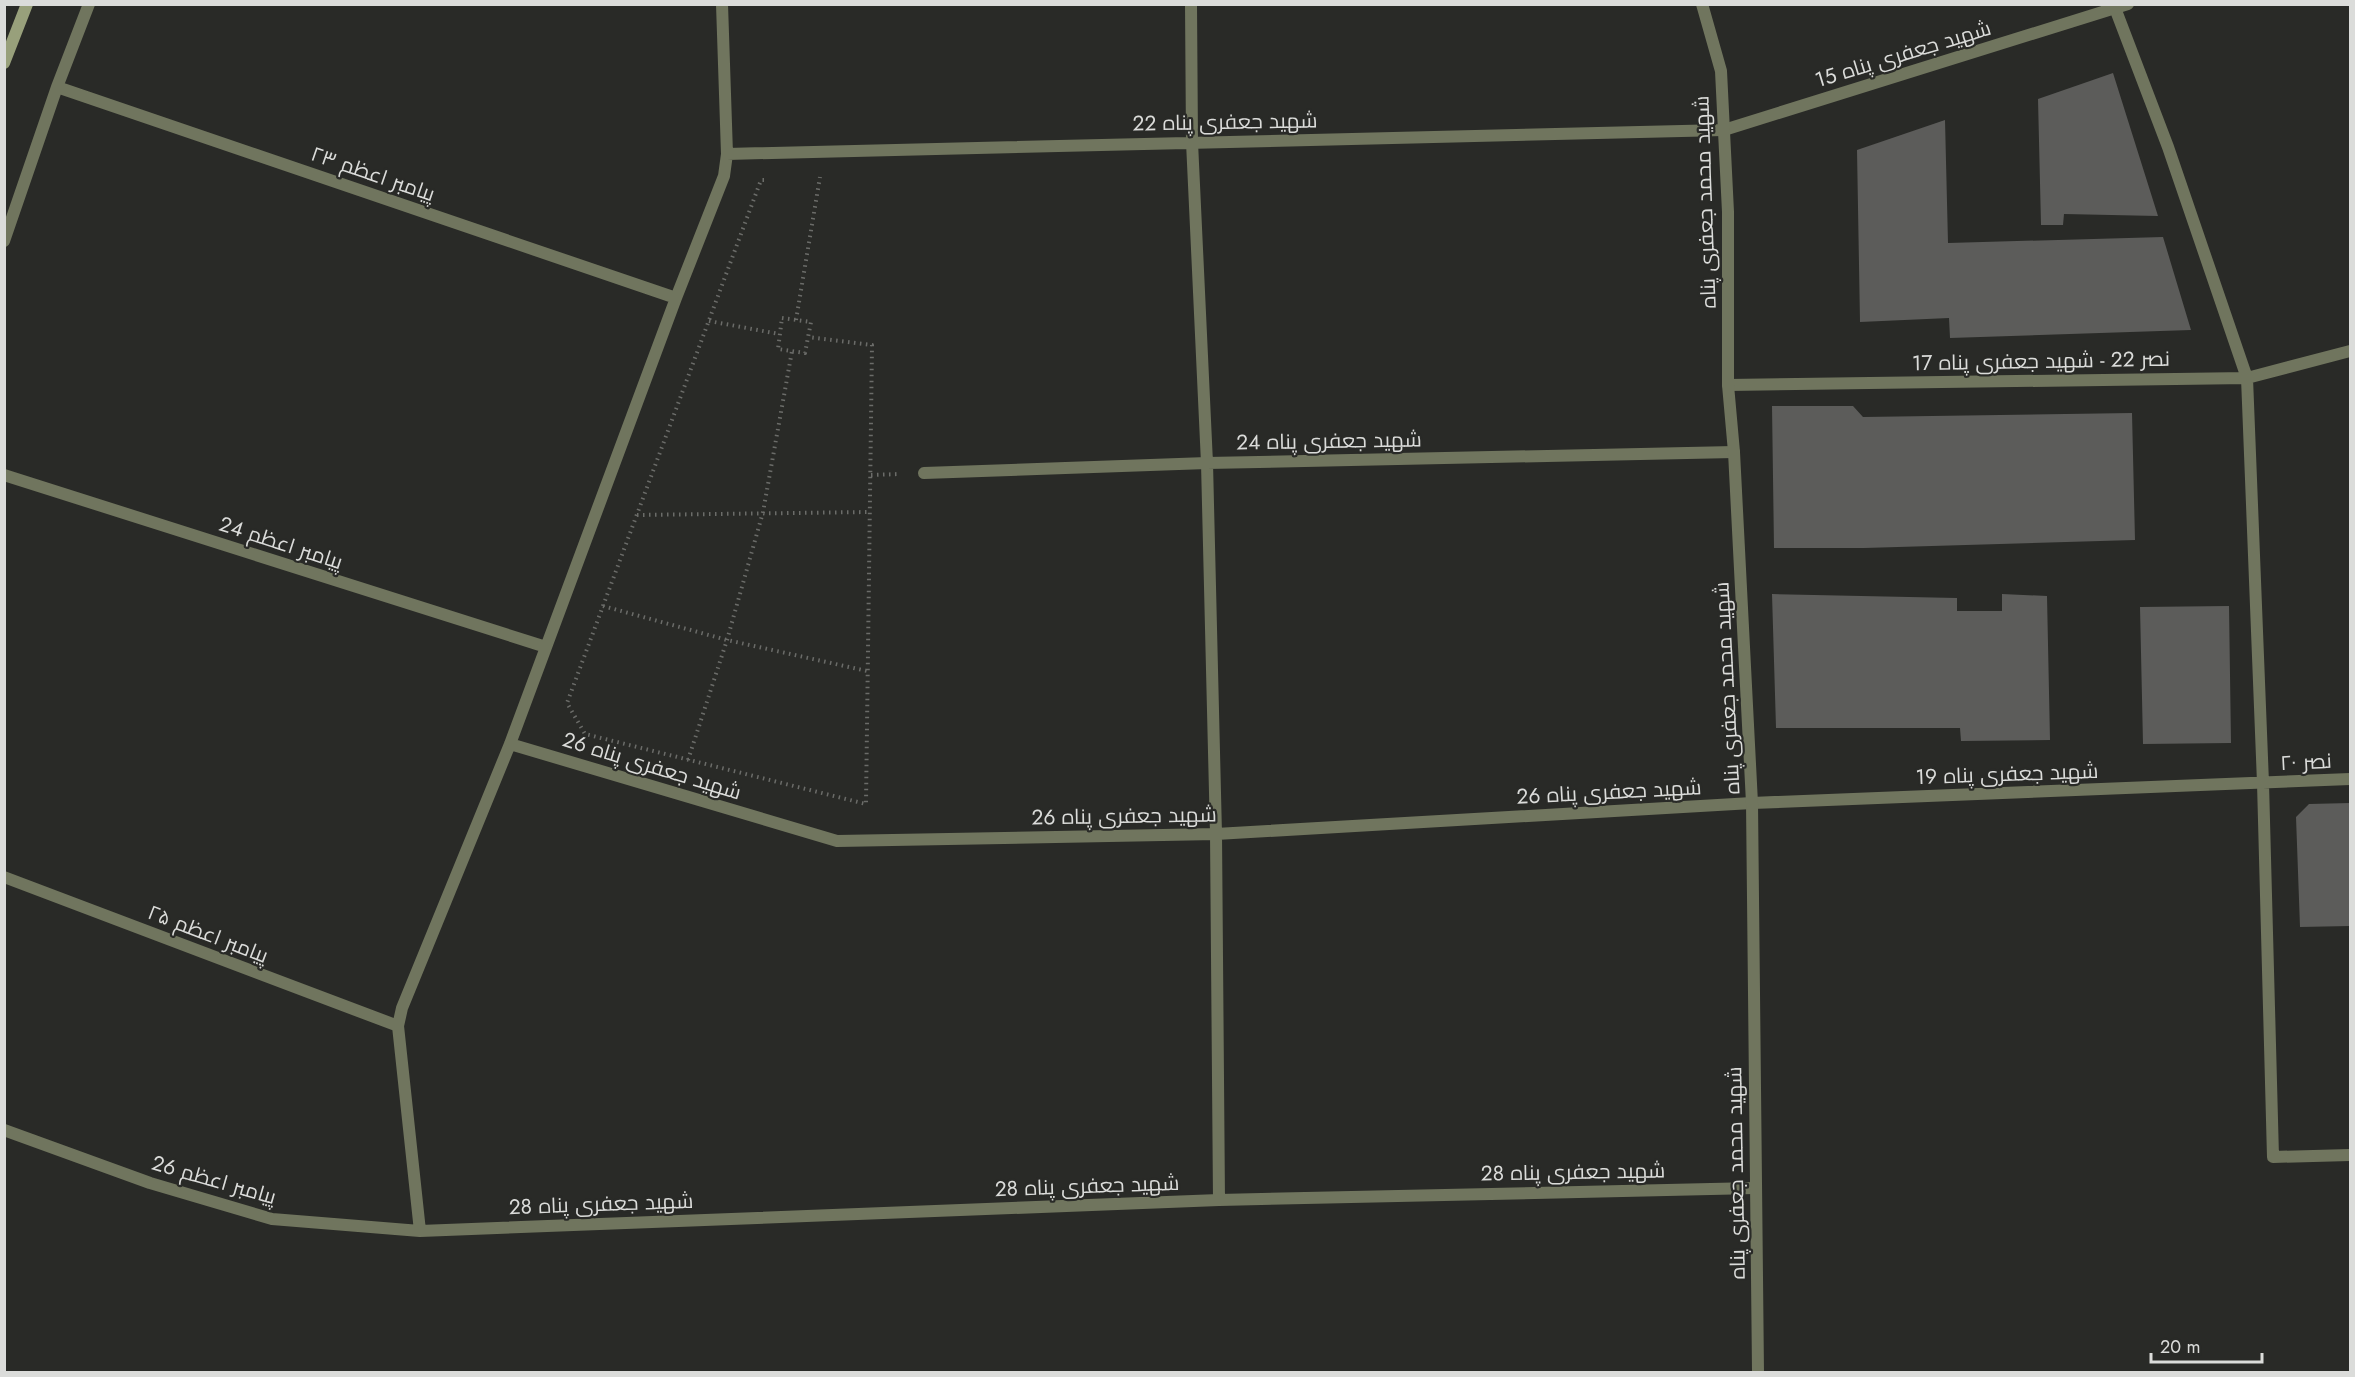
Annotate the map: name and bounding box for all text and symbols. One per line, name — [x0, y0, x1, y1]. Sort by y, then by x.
street label: شهید جعفری پناه 15 — [1811, 13, 1995, 95]
street label: شهید محمد جعفری پناه — [1686, 95, 1724, 309]
street label: شهید جعفری پناه 22 — [1132, 105, 1318, 139]
street label: پیامبر اعظم ۲۳ — [307, 139, 439, 209]
street label: نصر 22 - شهید جعفری پناه 17 — [1912, 344, 2170, 378]
street label: شهید جعفری پناه 24 — [1236, 424, 1422, 458]
street label: پیامبر اعظم 24 — [215, 509, 347, 577]
street label: شهید محمد جعفری پناه — [1706, 581, 1748, 795]
street label: شهید جعفری پناه 26 — [559, 725, 745, 807]
street label: نصر ۲۰ — [2279, 746, 2333, 778]
street label: شهید جعفری پناه 19 — [1915, 756, 2099, 792]
street label: شهید جعفری پناه 26 — [1516, 772, 1702, 812]
street label: شهید جعفری پناه 26 — [1031, 799, 1217, 833]
street label: پیامبر اعظم ۲۵ — [143, 897, 273, 971]
street label: شهید محمد جعفری پناه — [1719, 1066, 1753, 1280]
street label: پیامبر اعظم 26 — [148, 1148, 280, 1212]
street label: شهید جعفری پناه 28 — [1480, 1155, 1666, 1189]
street label: شهید جعفری پناه 28 — [994, 1168, 1180, 1204]
street label: شهید جعفری پناه 28 — [508, 1186, 694, 1222]
scale bar — [2151, 1326, 2262, 1364]
text: 20 m — [2160, 1334, 2200, 1360]

